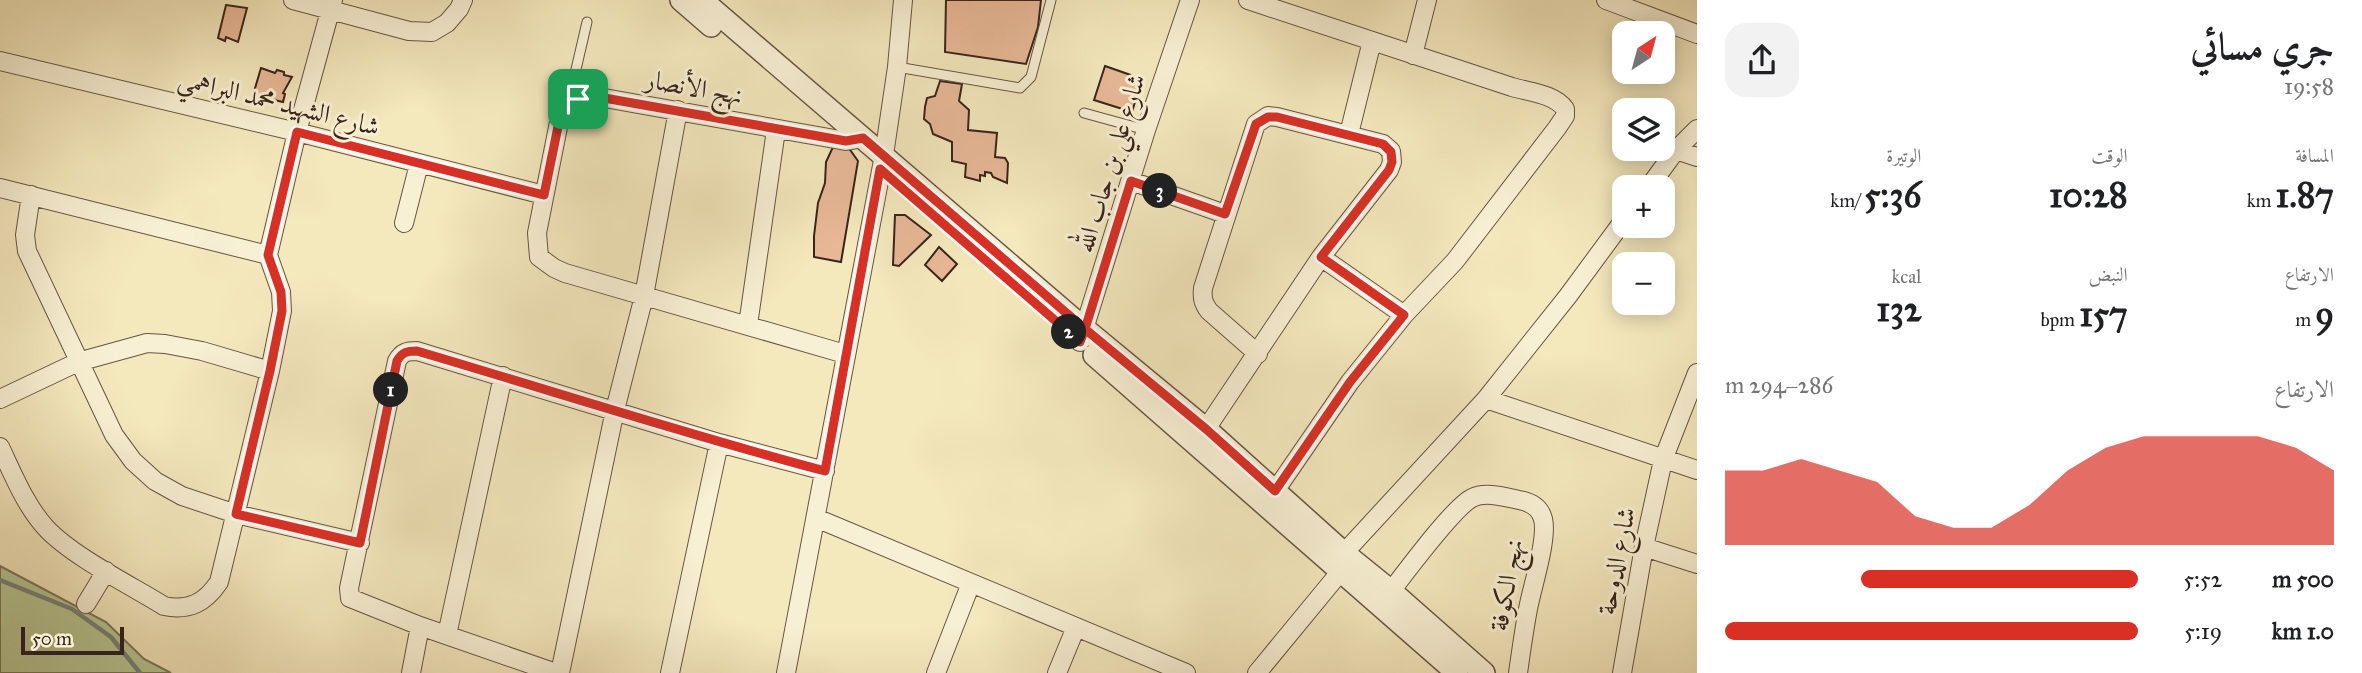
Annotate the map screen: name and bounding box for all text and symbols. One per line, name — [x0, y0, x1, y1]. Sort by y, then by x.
north arrow — [1612, 21, 1675, 84]
map controls — [1612, 21, 1675, 315]
button: share — [1725, 23, 1799, 97]
text: جري مسائي — [2190, 23, 2334, 69]
street label: نهج الأنصار — [638, 60, 746, 119]
street label: شارع الشهيد محمد البراهمي — [173, 62, 383, 151]
pin — [548, 69, 608, 129]
street label: شارع علي بن جاب الله — [1064, 69, 1161, 259]
text: 19:58 — [2284, 72, 2334, 100]
icon: arrive — [559, 80, 597, 118]
button: layers — [1612, 98, 1675, 161]
text: الوتيرة — [1886, 144, 1921, 167]
text: الوقت — [2091, 144, 2128, 167]
text: المسافة — [2295, 144, 2334, 167]
pin: 3 — [1142, 174, 1178, 208]
text: 5:36 — [1864, 174, 1921, 217]
text: 10:28 — [2049, 174, 2128, 217]
text: 1.87 — [2276, 174, 2334, 217]
button: + — [1612, 175, 1675, 238]
text: 3 — [1156, 179, 1163, 202]
text: /km — [1830, 189, 1864, 212]
text: km — [2247, 189, 2276, 212]
button: − — [1612, 252, 1675, 315]
text: النبض — [2089, 263, 2128, 286]
text: الارتفاع — [2285, 263, 2334, 286]
text: kcal — [1891, 265, 1921, 288]
text: 132 — [1876, 288, 1921, 331]
text: 157 — [2079, 293, 2128, 336]
text: 9 — [2315, 293, 2334, 336]
text: bpm — [2040, 308, 2079, 331]
text: m — [2295, 308, 2315, 331]
pin: 2 — [1052, 314, 1086, 350]
text: 2 — [1064, 320, 1073, 343]
text: 286–294 m — [1725, 371, 1833, 399]
pin: 1 — [374, 372, 408, 408]
text: الارتفاع — [2274, 375, 2334, 403]
text: 1 — [387, 378, 394, 401]
street label: شارع الدوحة — [1590, 505, 1648, 619]
street label: نهج الكوفة — [1482, 537, 1538, 635]
text: 5:52 — [2183, 565, 2222, 593]
text: 500 m — [2272, 565, 2334, 593]
text: 5:19 — [2184, 617, 2222, 645]
text: 1.0 km — [2272, 617, 2334, 645]
scale bar — [21, 624, 124, 656]
text: 50 m — [32, 627, 72, 650]

